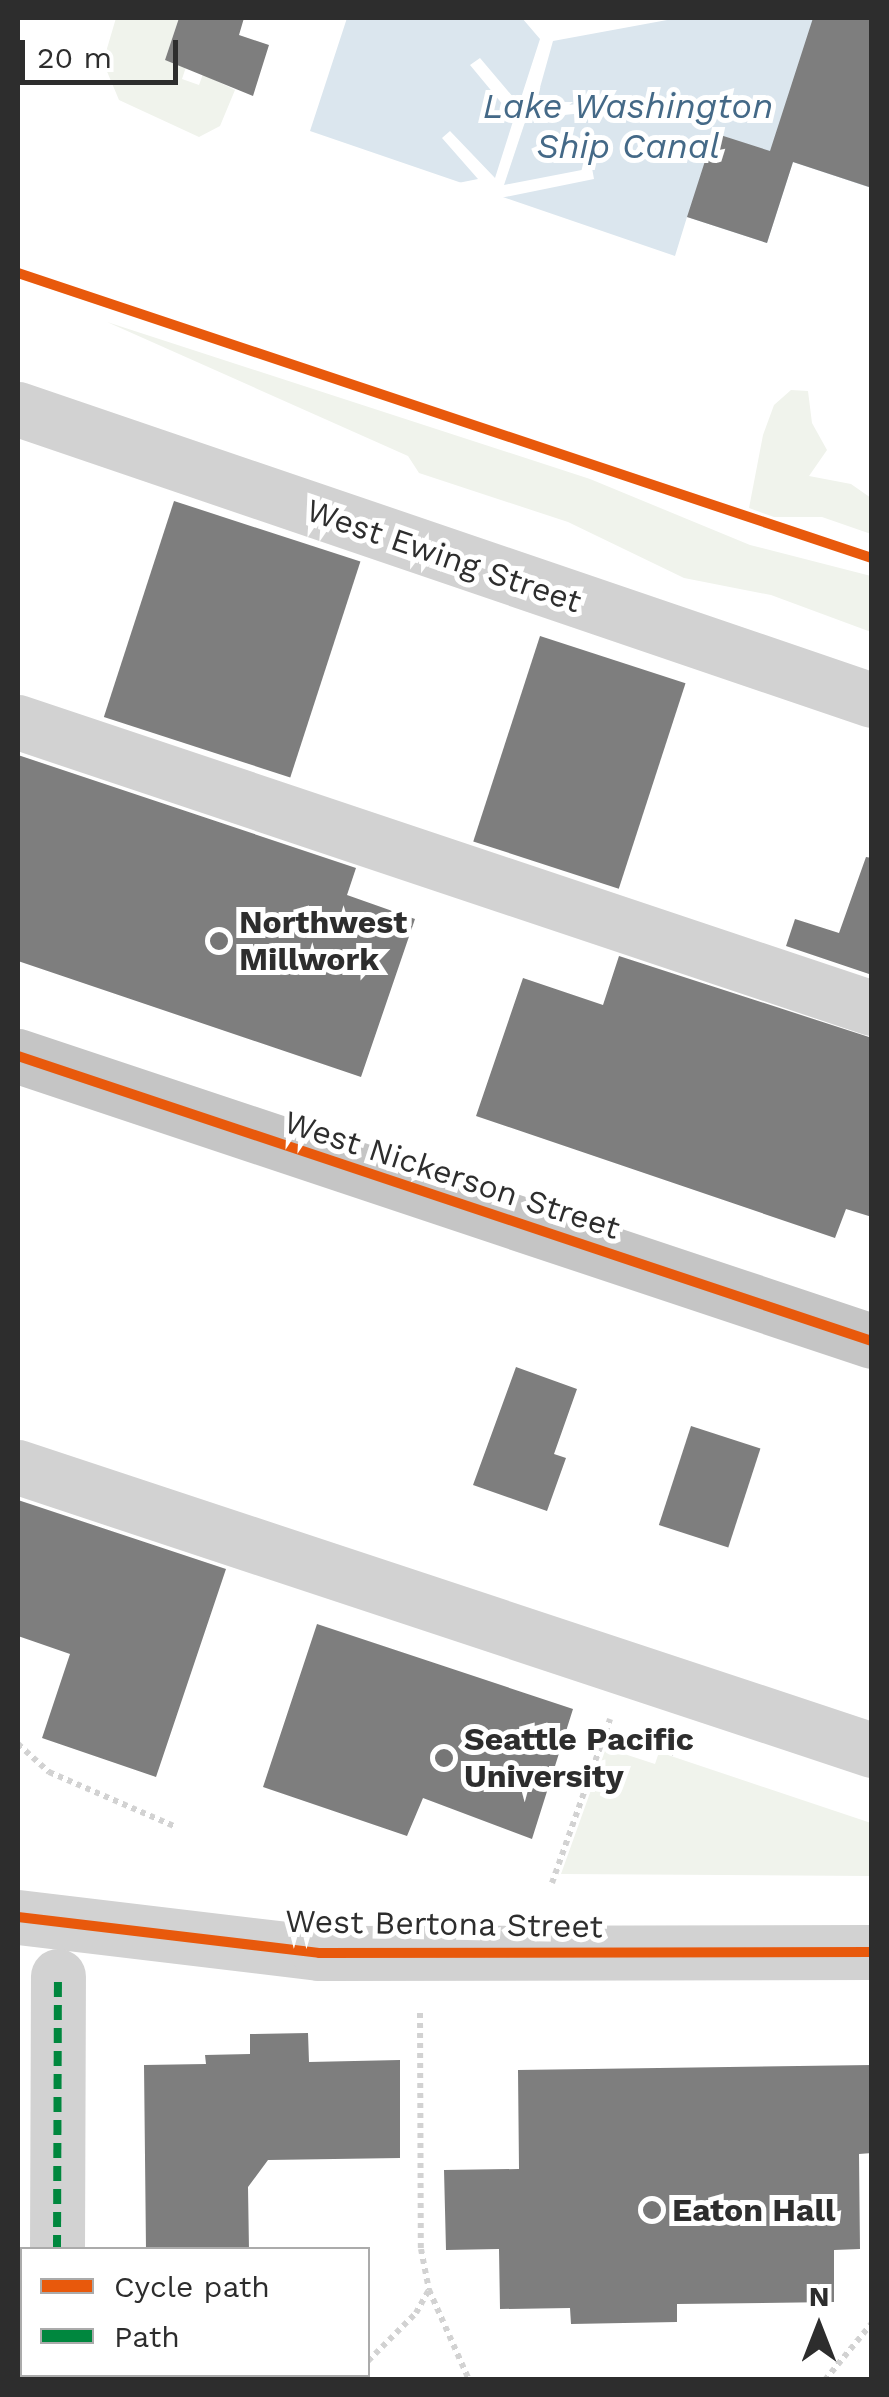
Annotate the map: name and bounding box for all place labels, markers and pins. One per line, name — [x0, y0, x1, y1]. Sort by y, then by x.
place label: Northwest Millwork — [239, 904, 407, 979]
marker: Northwest Millwork — [208, 930, 230, 952]
place label: Seattle Pacific University — [464, 1721, 694, 1796]
marker: Seattle Pacific University — [433, 1747, 455, 1769]
place label: Eaton Hall — [672, 2191, 835, 2229]
marker: Eaton Hall — [641, 2199, 663, 2221]

